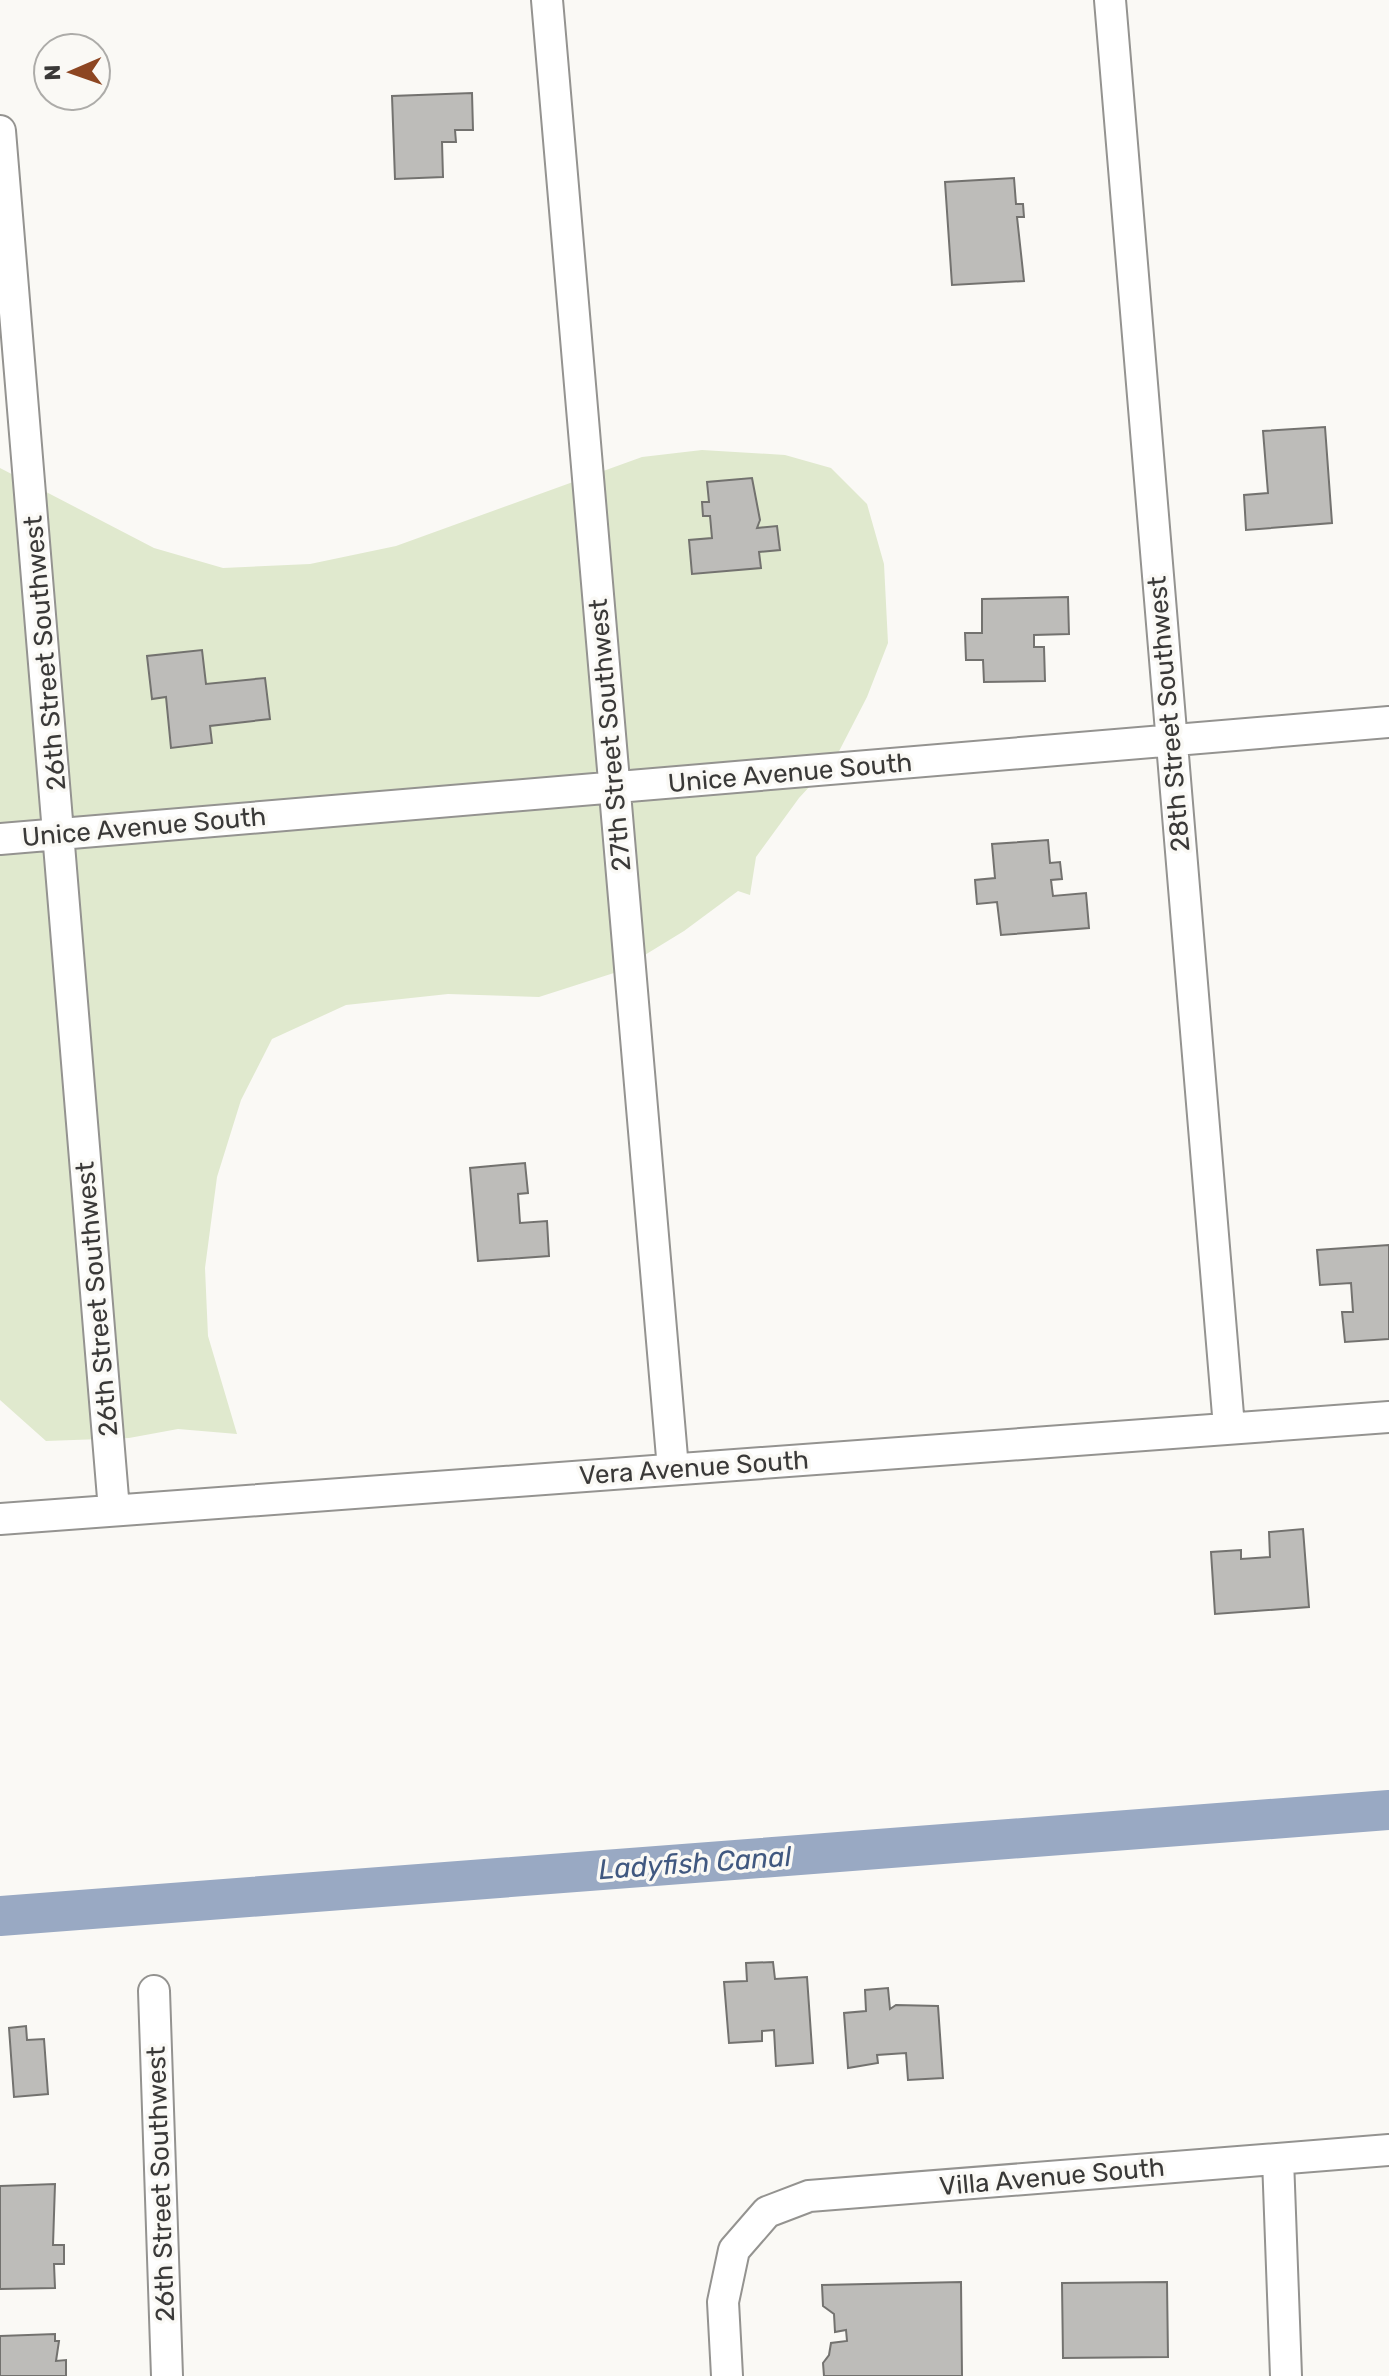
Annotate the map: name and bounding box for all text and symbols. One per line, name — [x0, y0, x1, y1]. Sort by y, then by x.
north arrow — [32, 32, 112, 112]
text: N — [39, 64, 66, 81]
street label: 26th Street Southwest — [18, 514, 72, 792]
street label: 28th Street Southwest — [1141, 575, 1197, 853]
street label: 27th Street Southwest — [583, 597, 637, 873]
street label: Unice Avenue South — [667, 747, 913, 799]
street label: Unice Avenue South — [21, 801, 267, 853]
street label: 26th Street Southwest — [70, 1160, 124, 1438]
street label: Vera Avenue South — [578, 1445, 810, 1491]
water label: Ladyfish Canal — [598, 1840, 794, 1886]
street label: 26th Street Southwest — [141, 2046, 181, 2322]
street label: Villa Avenue South — [938, 2152, 1166, 2202]

